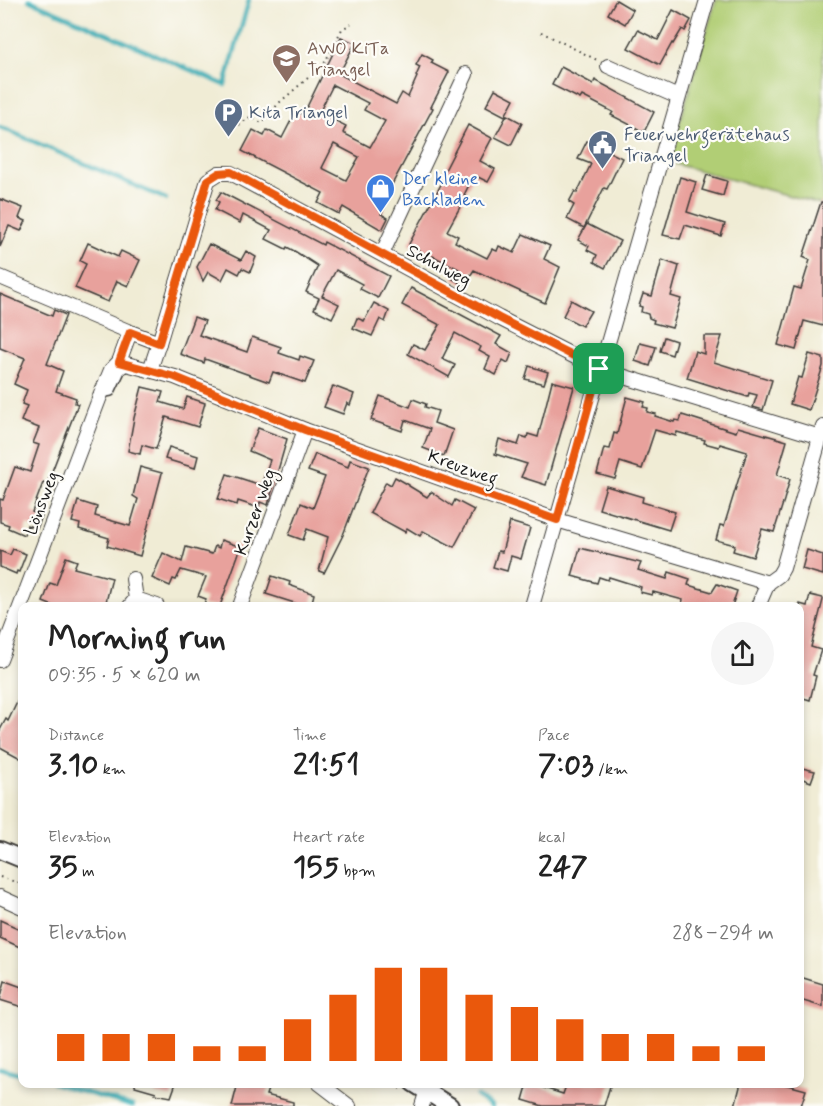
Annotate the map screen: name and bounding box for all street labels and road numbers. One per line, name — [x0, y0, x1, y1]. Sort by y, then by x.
street label: Schulweg — [402, 239, 475, 294]
street label: Kreuzweg — [424, 444, 501, 494]
street label: Kurzer Weg — [229, 466, 284, 559]
street label: Lönsweg — [19, 468, 65, 539]

